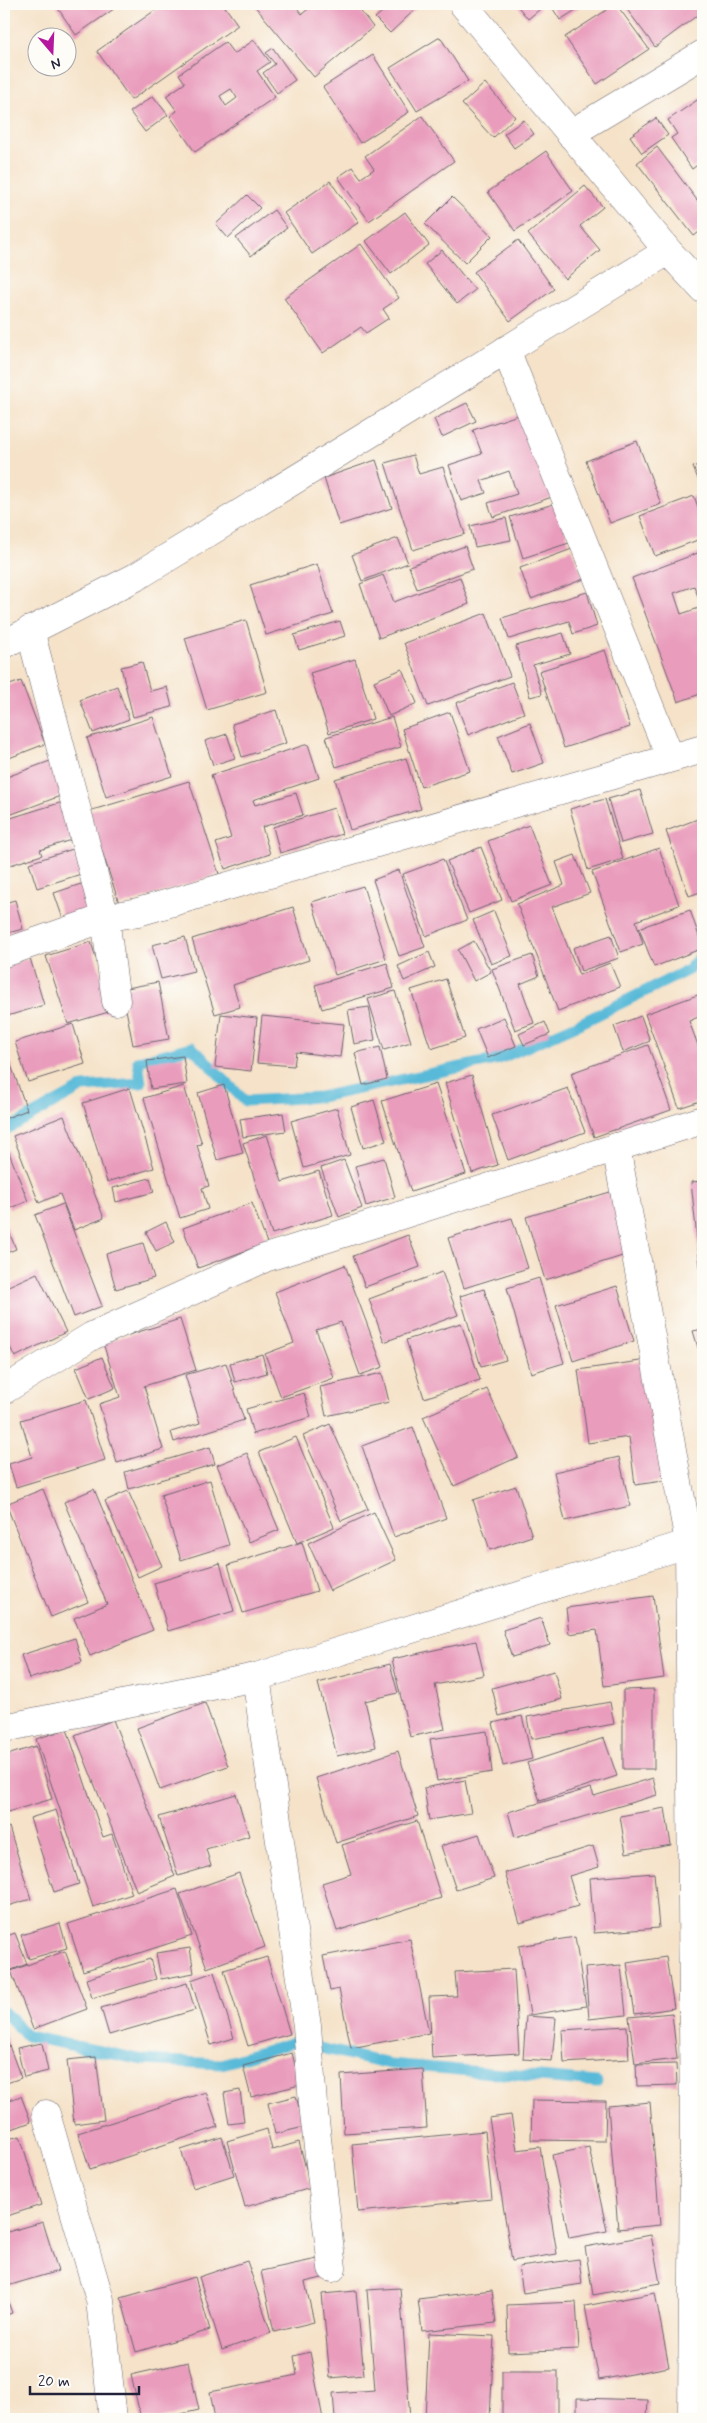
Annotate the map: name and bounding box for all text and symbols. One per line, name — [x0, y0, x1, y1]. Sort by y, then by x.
north arrow — [28, 28, 78, 78]
text: N — [49, 53, 63, 73]
scale bar — [30, 2363, 139, 2395]
text: 20 m — [38, 2372, 70, 2392]

